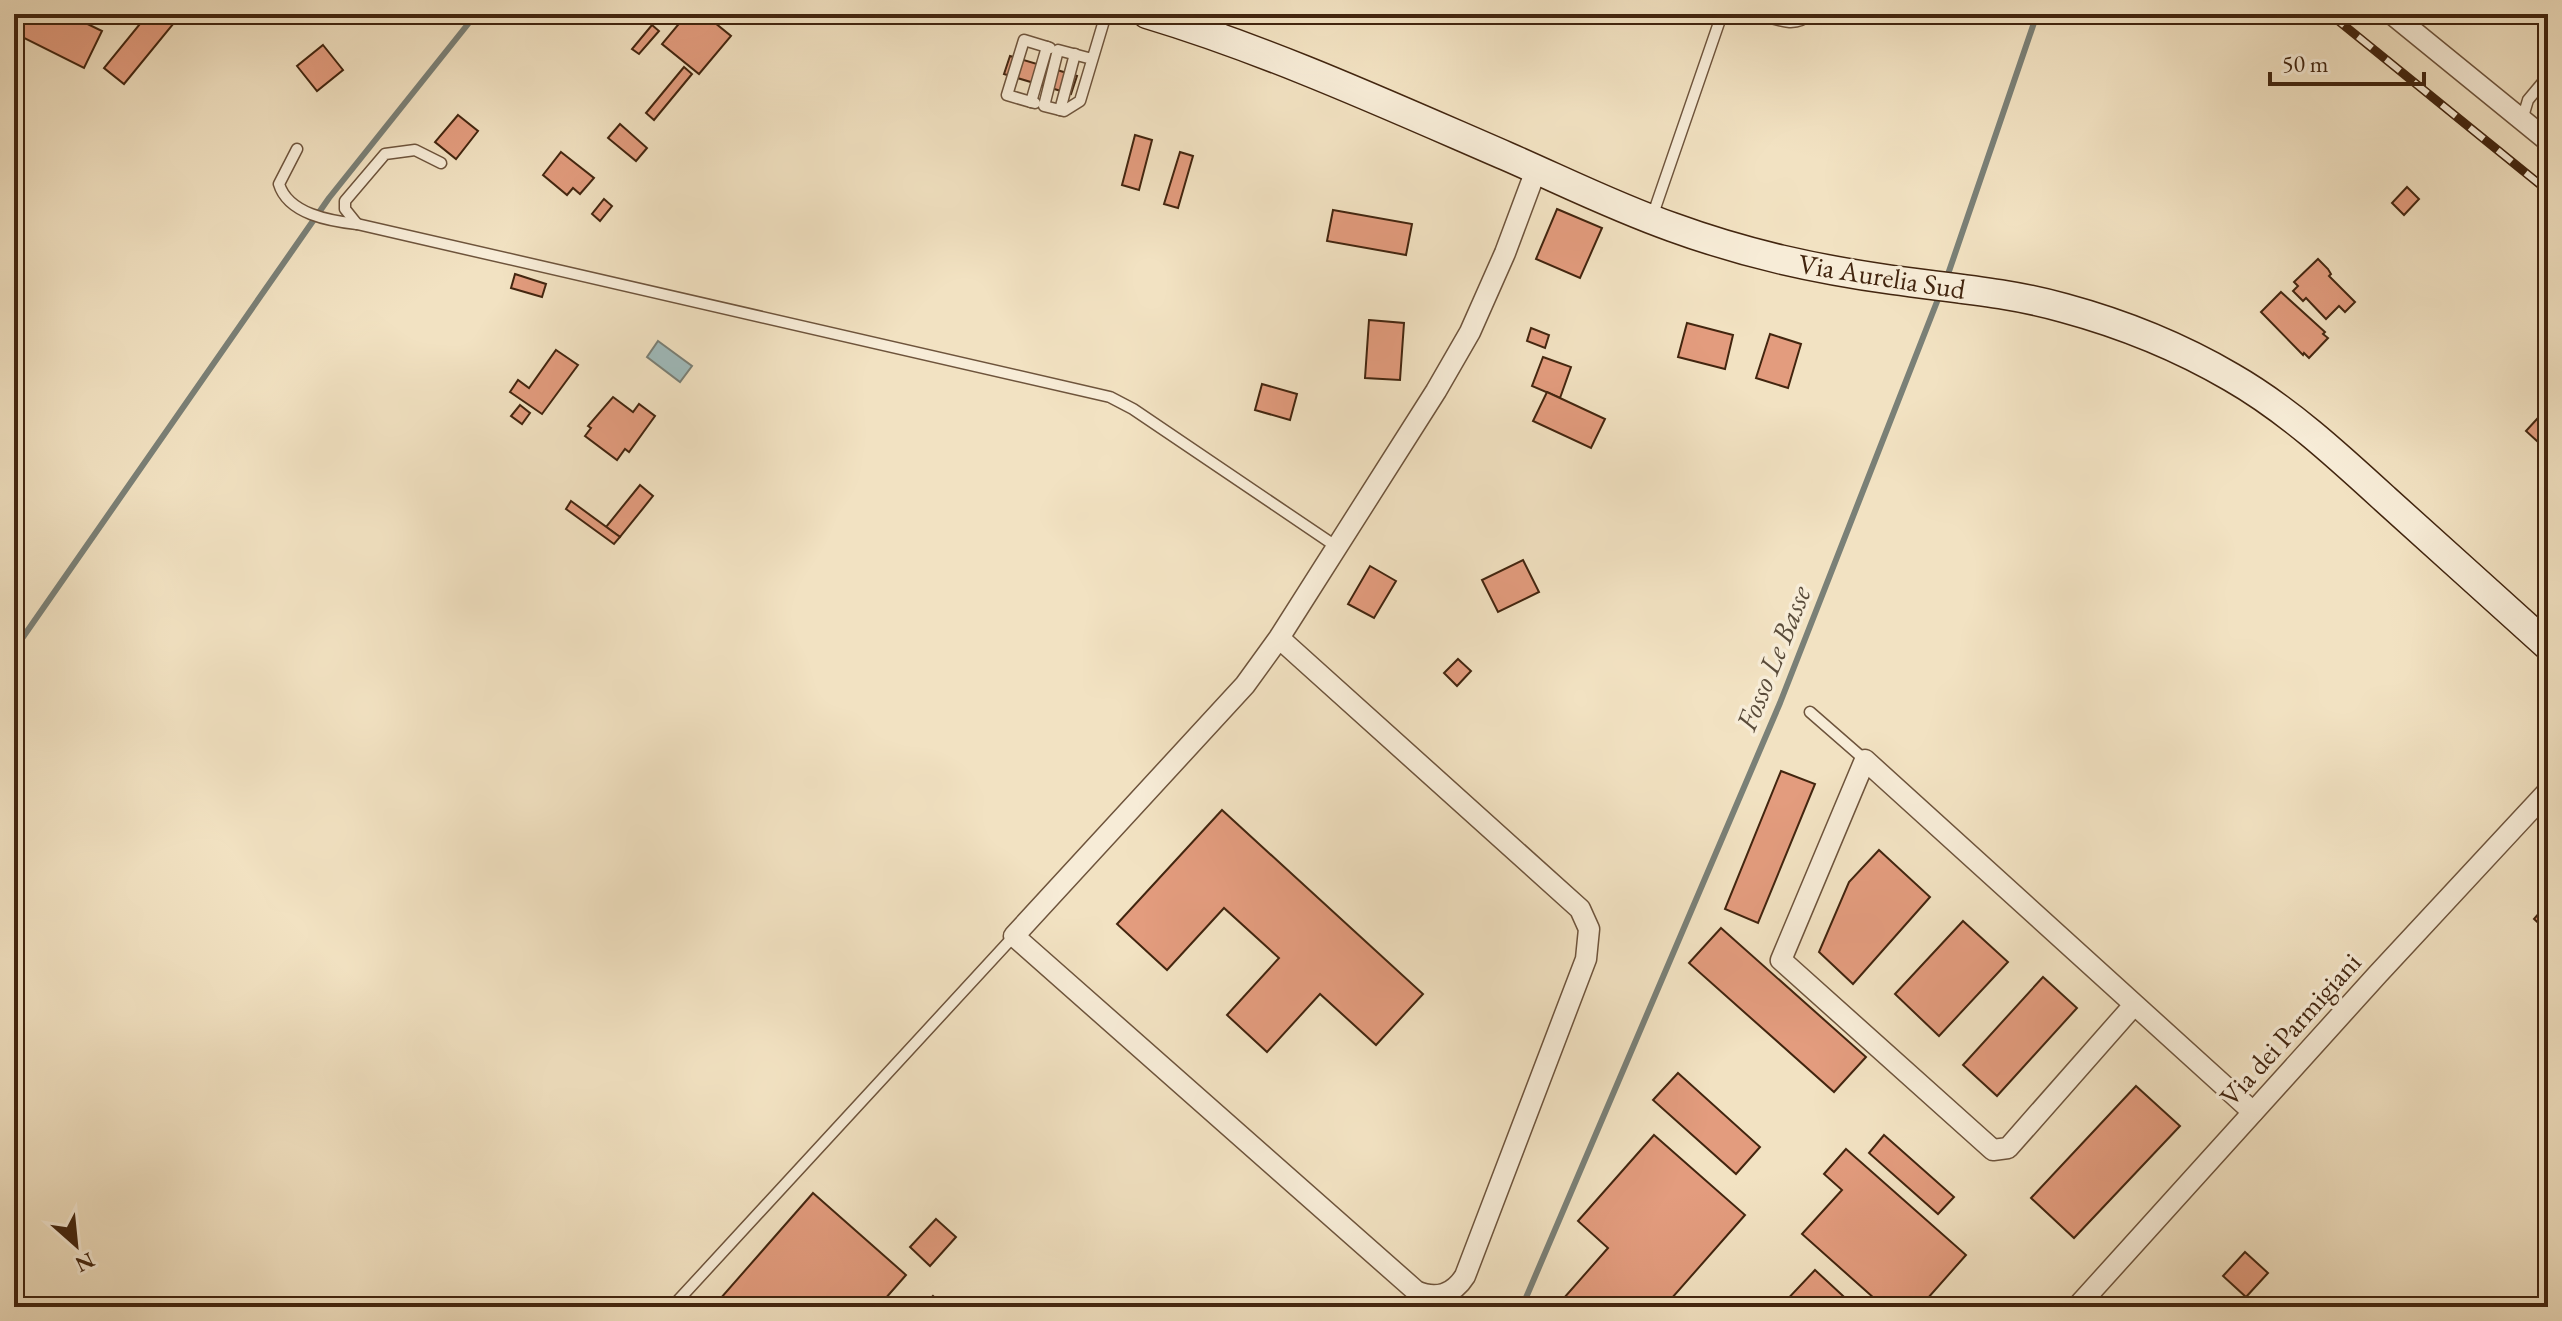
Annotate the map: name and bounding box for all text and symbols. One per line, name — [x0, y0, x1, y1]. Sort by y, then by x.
scale bar — [2270, 36, 2424, 86]
text: 50 m — [2282, 48, 2329, 79]
street label: Via Aurelia Sud — [1796, 245, 1969, 307]
water label: Fosso Le Basse — [1726, 579, 1820, 737]
street label: Via dei Parmigiani — [2212, 945, 2369, 1113]
north arrow — [36, 1205, 116, 1285]
text: N — [70, 1245, 99, 1279]

